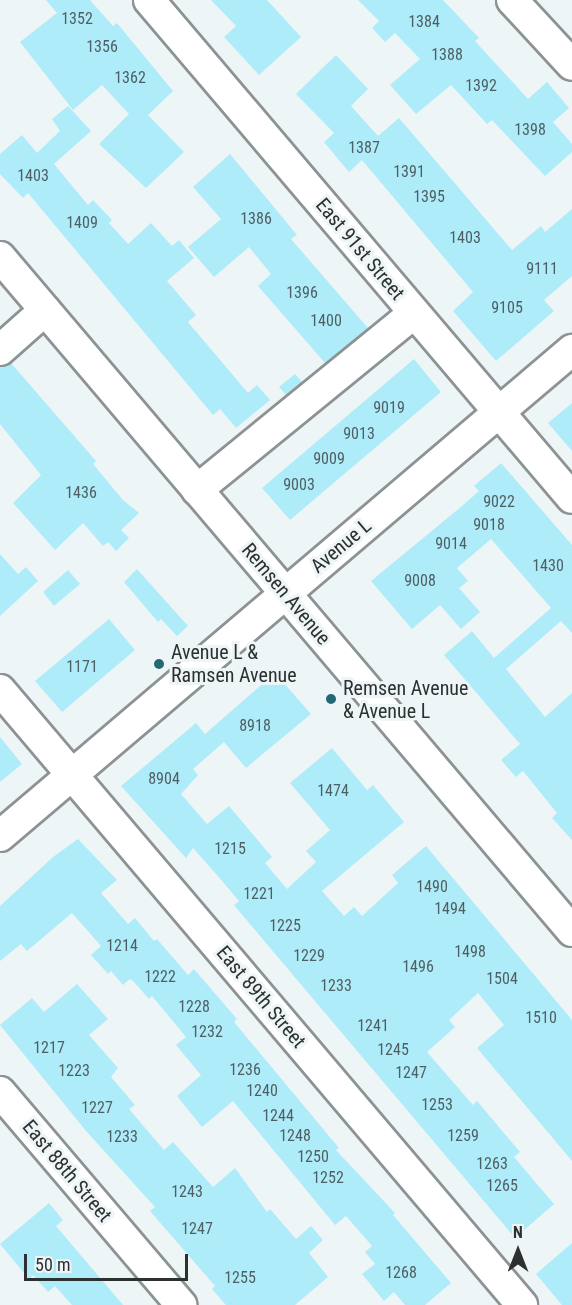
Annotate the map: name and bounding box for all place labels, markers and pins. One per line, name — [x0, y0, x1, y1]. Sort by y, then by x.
place label: Avenue L & Ramsen Avenue — [171, 640, 297, 687]
marker: Avenue L & Ramsen Avenue — [152, 657, 166, 671]
place label: Remsen Avenue & Avenue L — [343, 676, 468, 723]
marker: Remsen Avenue & Avenue L — [324, 692, 338, 706]

